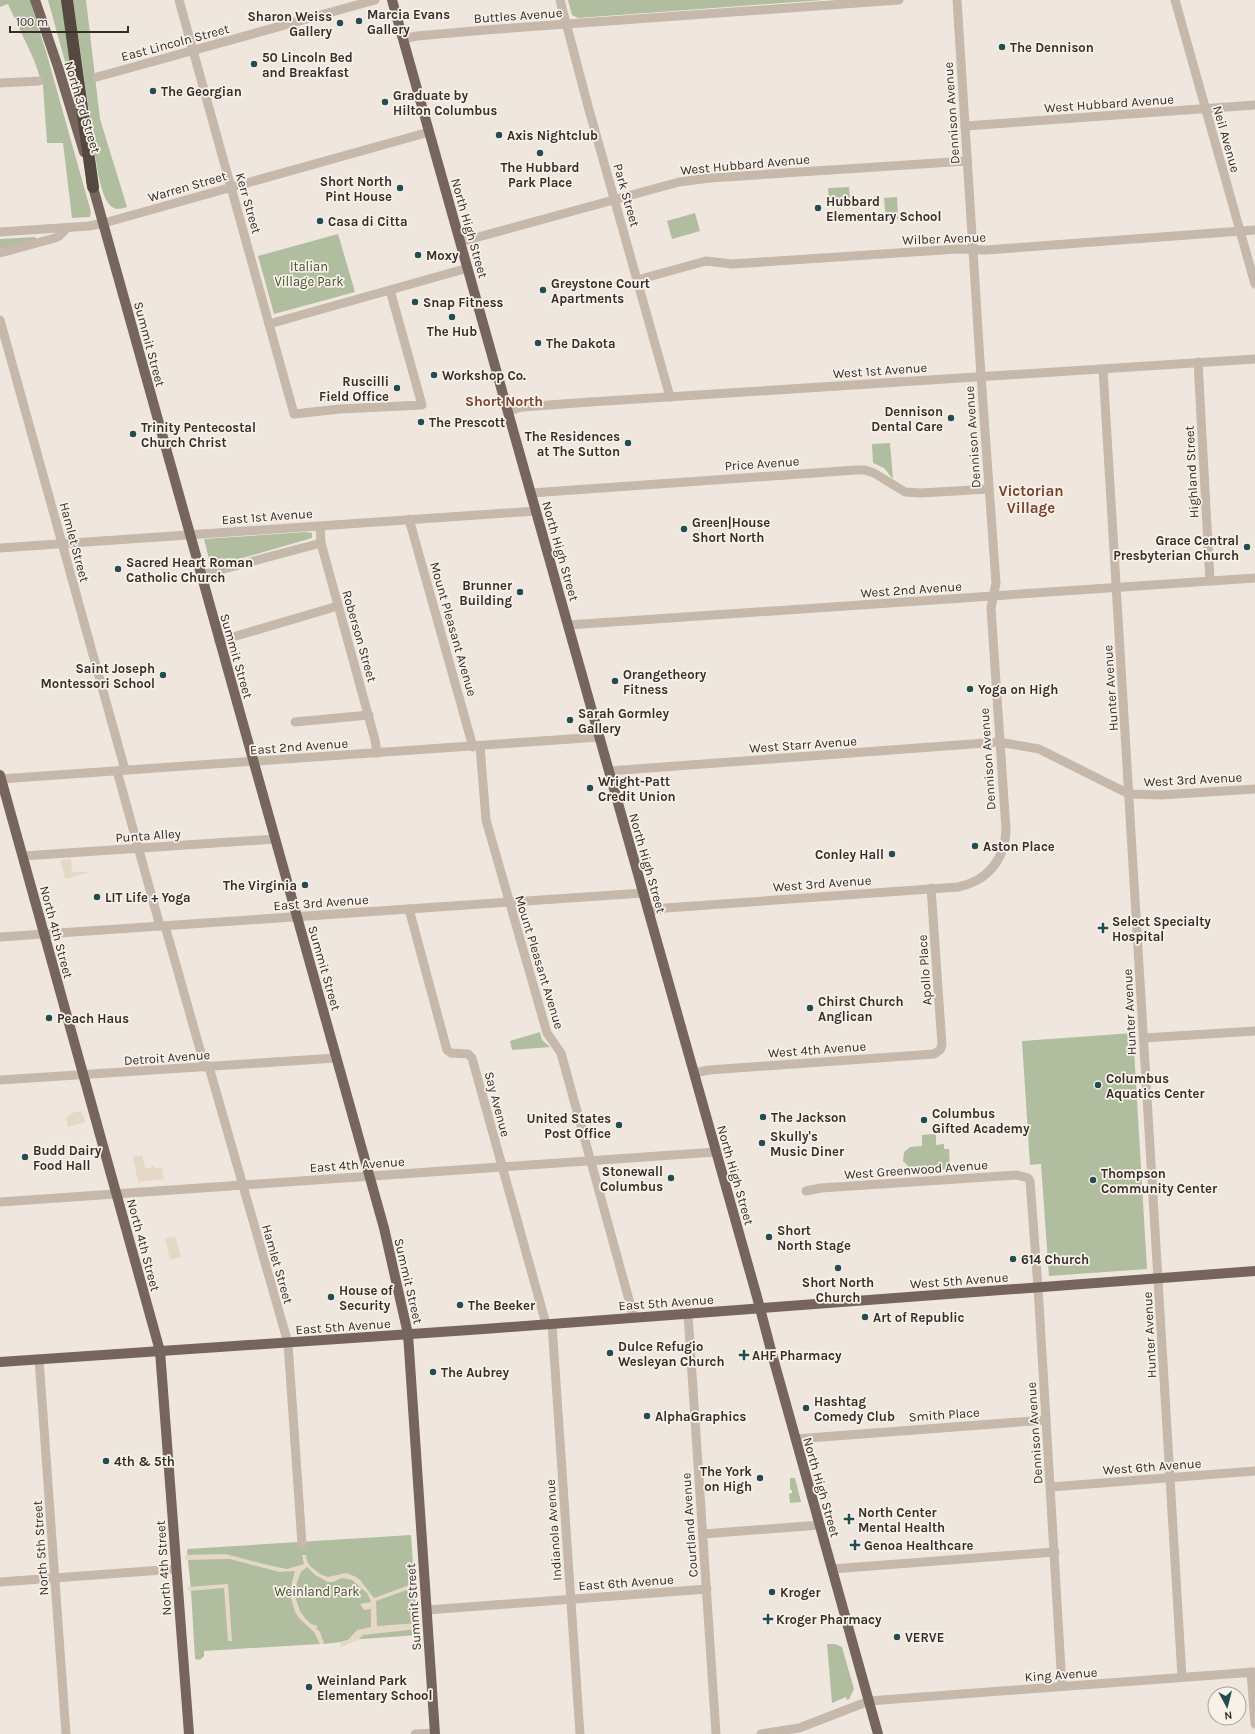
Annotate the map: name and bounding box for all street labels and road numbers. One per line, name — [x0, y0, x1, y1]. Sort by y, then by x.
street label: Buttles Avenue — [473, 5, 563, 26]
street label: East Lincoln Street — [120, 21, 231, 64]
street label: North 3rd Street — [61, 59, 104, 155]
street label: Dennison Avenue — [940, 61, 963, 165]
street label: West Hubbard Avenue — [1044, 91, 1175, 116]
street label: Neil Avenue — [1210, 104, 1243, 175]
street label: West Hubbard Avenue — [680, 151, 811, 178]
street label: Park Street — [610, 162, 643, 229]
street label: Warren Street — [146, 168, 228, 205]
street label: Kerr Street — [233, 171, 264, 235]
street label: North High Street — [448, 177, 491, 280]
street label: Wilber Avenue — [902, 230, 987, 247]
street label: Summit Street — [131, 300, 168, 388]
street label: West 1st Avenue — [832, 360, 928, 381]
street label: Dennison Avenue — [961, 385, 984, 489]
street label: Highland Street — [1182, 425, 1201, 519]
street label: Price Avenue — [724, 453, 800, 474]
street label: North High Street — [539, 500, 582, 603]
street label: Hamlet Street — [57, 501, 92, 584]
street label: East 1st Avenue — [221, 506, 313, 527]
street label: Mount Pleasant Avenue — [427, 560, 480, 698]
street label: West 2nd Avenue — [860, 578, 963, 601]
street label: Roberson Street — [339, 589, 380, 684]
street label: Summit Street — [217, 612, 256, 700]
street label: Hunter Avenue — [1100, 644, 1121, 732]
street label: Dennison Avenue — [976, 707, 999, 811]
street label: West Starr Avenue — [749, 733, 858, 756]
street label: East 2nd Avenue — [250, 736, 349, 757]
street label: West 3rd Avenue — [1143, 769, 1243, 790]
street label: North High Street — [626, 812, 669, 915]
street label: Punta Alley — [115, 826, 181, 845]
street label: West 3rd Avenue — [772, 873, 872, 894]
street label: North 4th Street — [37, 884, 76, 980]
street label: East 3rd Avenue — [273, 892, 369, 913]
street label: Mount Pleasant Avenue — [512, 893, 567, 1031]
street label: Summit Street — [305, 924, 344, 1012]
street label: Apollo Place — [915, 934, 934, 1006]
street label: Hunter Avenue — [1120, 968, 1139, 1056]
street label: West 4th Avenue — [767, 1039, 867, 1060]
street label: Detroit Avenue — [123, 1047, 211, 1068]
street label: Say Avenue — [482, 1070, 514, 1139]
street label: North High Street — [714, 1124, 757, 1227]
street label: East 4th Avenue — [309, 1154, 405, 1175]
street label: West Greenwood Avenue — [844, 1157, 989, 1182]
street label: North 4th Street — [124, 1197, 163, 1293]
street label: Hamlet Street — [259, 1223, 296, 1306]
street label: Summit Street — [391, 1237, 426, 1326]
street label: West 5th Avenue — [909, 1270, 1009, 1291]
street label: Hunter Avenue — [1140, 1291, 1159, 1379]
street label: East 5th Avenue — [618, 1292, 714, 1313]
street label: East 5th Avenue — [295, 1316, 391, 1337]
street label: Dennison Avenue — [1023, 1381, 1046, 1485]
street label: Smith Place — [908, 1405, 980, 1424]
street label: North High Street — [800, 1436, 843, 1539]
street label: West 6th Avenue — [1102, 1456, 1202, 1477]
street label: Courtland Avenue — [678, 1472, 701, 1578]
street label: Indianola Avenue — [542, 1478, 565, 1581]
street label: North 5th Street — [30, 1500, 51, 1596]
street label: North 4th Street — [153, 1520, 174, 1616]
street label: Summit Street — [403, 1563, 424, 1651]
street label: East 6th Avenue — [578, 1572, 674, 1593]
street label: King Avenue — [1024, 1664, 1098, 1685]

